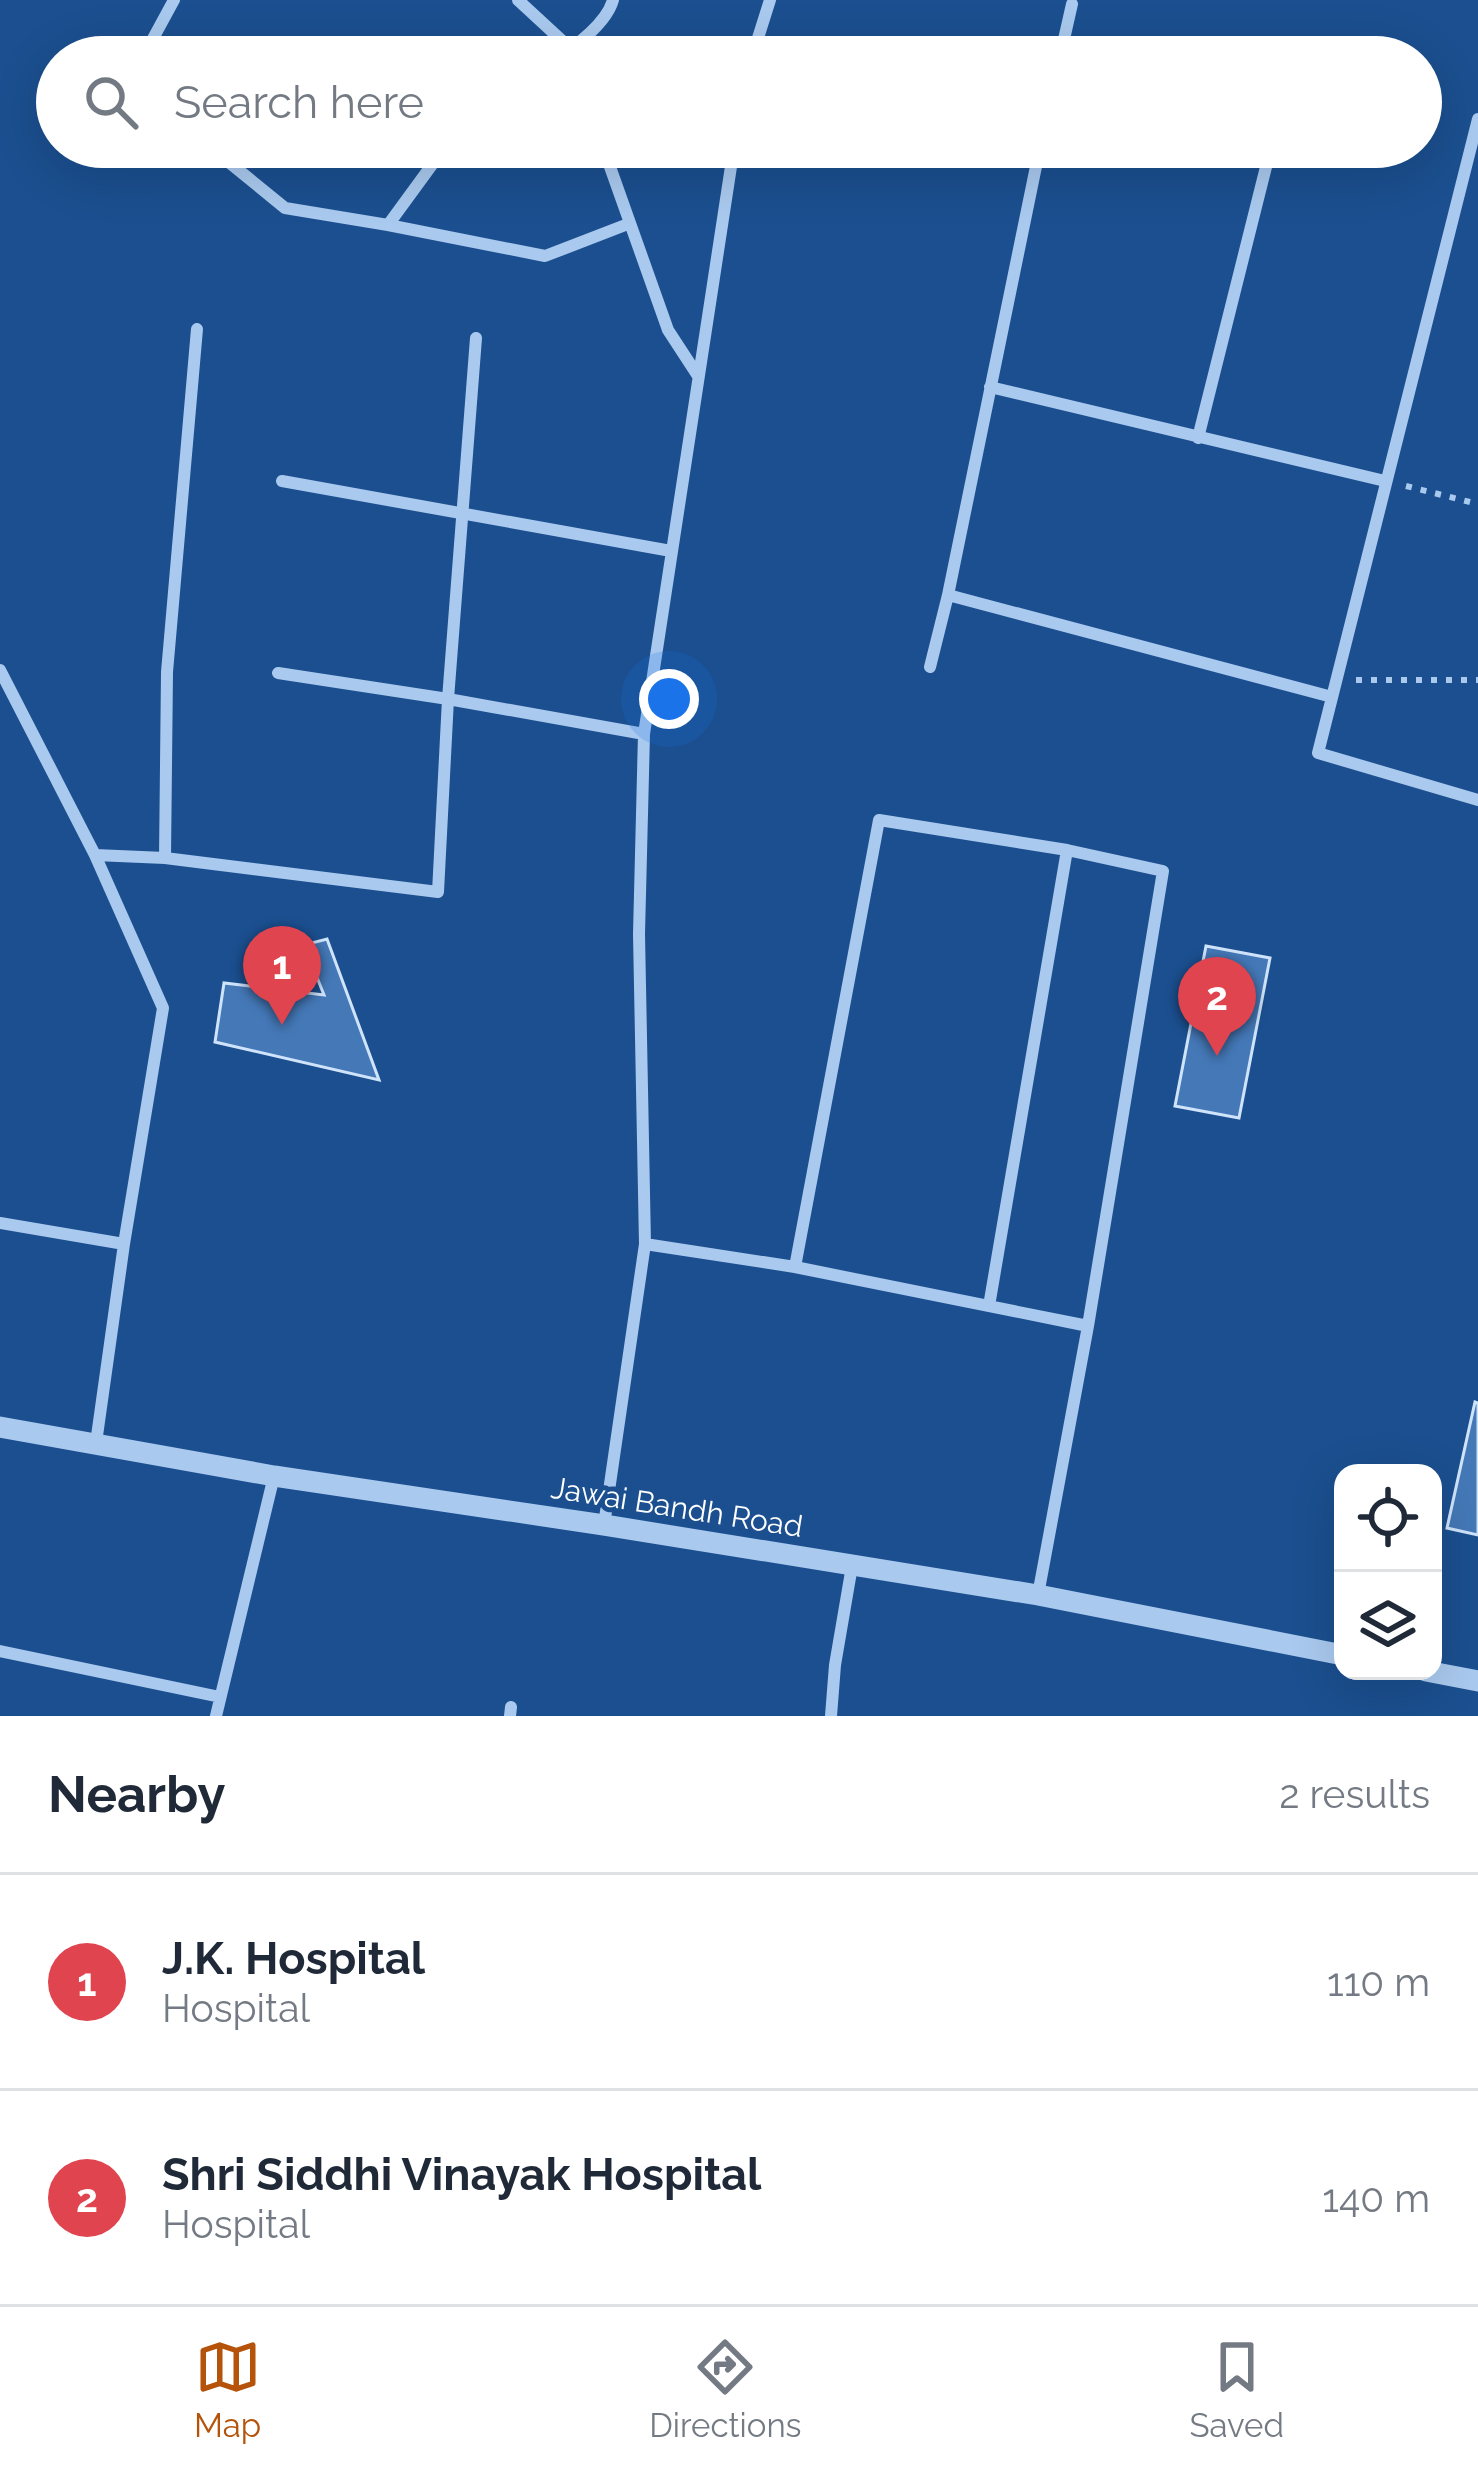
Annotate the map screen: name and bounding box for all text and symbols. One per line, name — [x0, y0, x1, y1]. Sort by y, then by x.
search box — [36, 36, 1442, 168]
icon: search — [78, 69, 144, 135]
text: Search here — [174, 76, 424, 129]
your location — [639, 669, 699, 729]
pin: 1 — [243, 926, 321, 1025]
pin: 2 — [1178, 957, 1256, 1056]
map controls — [1334, 1464, 1442, 1680]
button: locate — [1334, 1464, 1442, 1572]
street label: Jawai Bandh Road — [549, 1470, 805, 1544]
button: layers — [1334, 1572, 1442, 1680]
text: Nearby — [48, 1764, 225, 1824]
text: 2 results — [1279, 1771, 1430, 1817]
text: J.K. Hospital — [162, 1932, 425, 1985]
text: 1 — [77, 1959, 97, 2005]
text: 110 m — [1327, 1959, 1430, 2005]
text: Hospital — [162, 1985, 310, 2031]
text: Shri Siddhi Vinayak Hospital — [162, 2148, 761, 2201]
text: 2 — [76, 2175, 98, 2221]
text: 140 m — [1322, 2175, 1430, 2221]
text: Hospital — [162, 2201, 310, 2247]
tab: Map — [194, 2334, 261, 2445]
tab: Directions — [649, 2334, 802, 2445]
tab: Saved — [1190, 2334, 1284, 2445]

